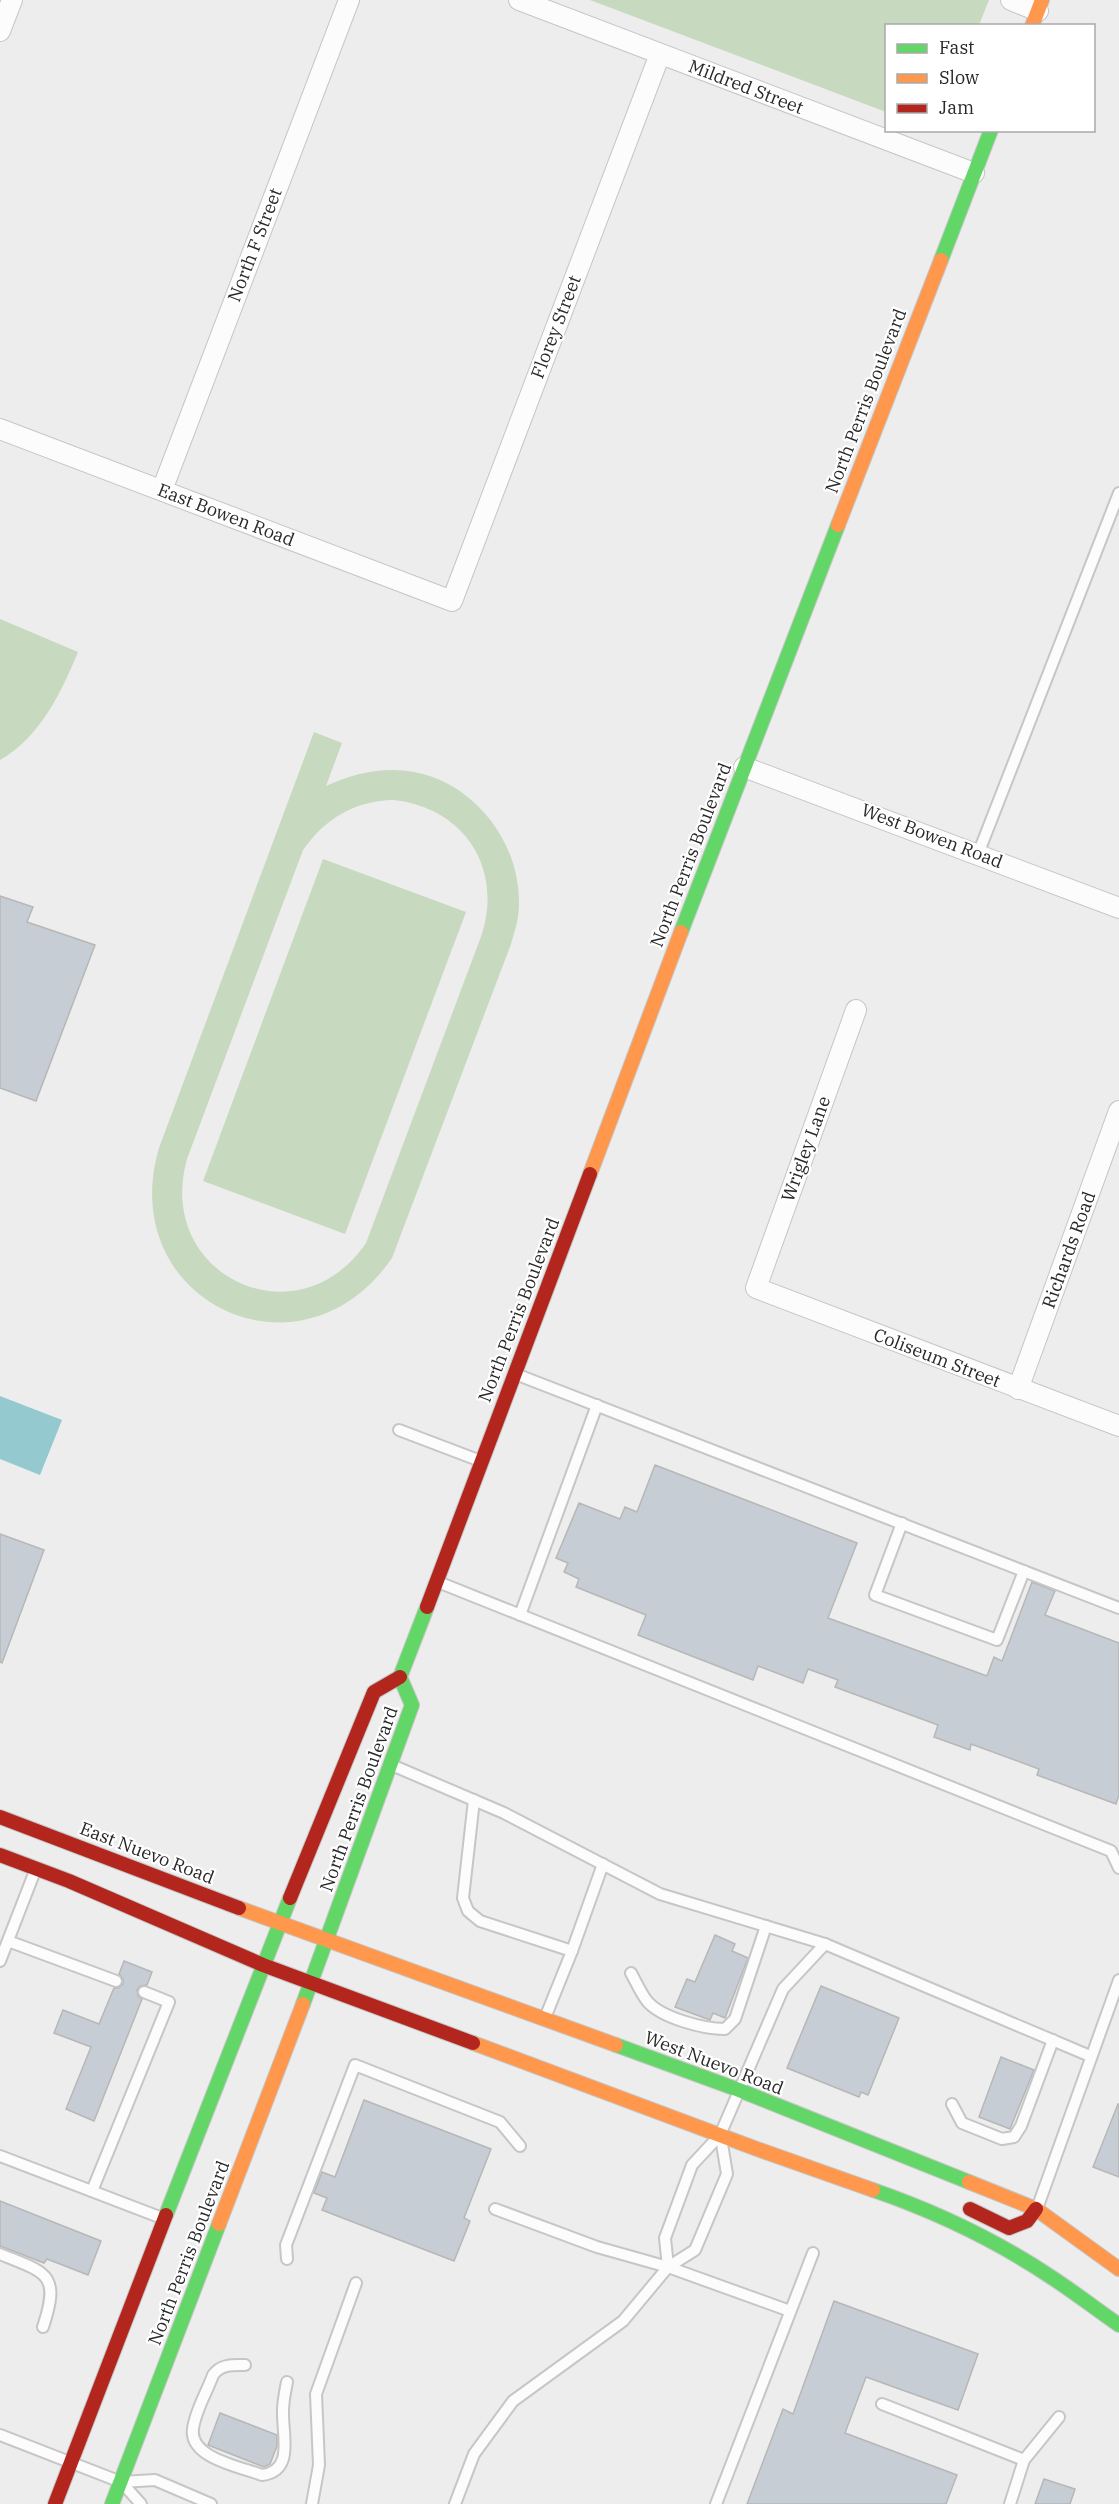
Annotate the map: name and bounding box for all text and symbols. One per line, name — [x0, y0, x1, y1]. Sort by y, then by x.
legend — [885, 24, 1095, 132]
text: Fast — [939, 36, 974, 59]
street label: Mildred Street — [685, 54, 807, 119]
text: Slow — [939, 66, 979, 89]
text: Jam — [939, 96, 974, 119]
street label: North F Street — [222, 185, 287, 305]
street label: Florey Street — [525, 272, 586, 382]
street label: North Perris Boulevard — [820, 305, 911, 496]
street label: East Bowen Road — [154, 478, 298, 551]
street label: North Perris Boulevard — [645, 759, 736, 950]
street label: West Bowen Road — [858, 798, 1006, 873]
street label: Wrigley Lane — [776, 1093, 835, 1205]
street label: Richards Road — [1037, 1188, 1100, 1312]
street label: North Perris Boulevard — [473, 1214, 564, 1405]
street label: Coliseum Street — [870, 1323, 1004, 1392]
street label: North Perris Boulevard — [314, 1703, 403, 1895]
street label: East Nuevo Road — [77, 1816, 218, 1889]
street label: West Nuevo Road — [641, 2025, 787, 2100]
street label: North Perris Boulevard — [143, 2157, 234, 2348]

